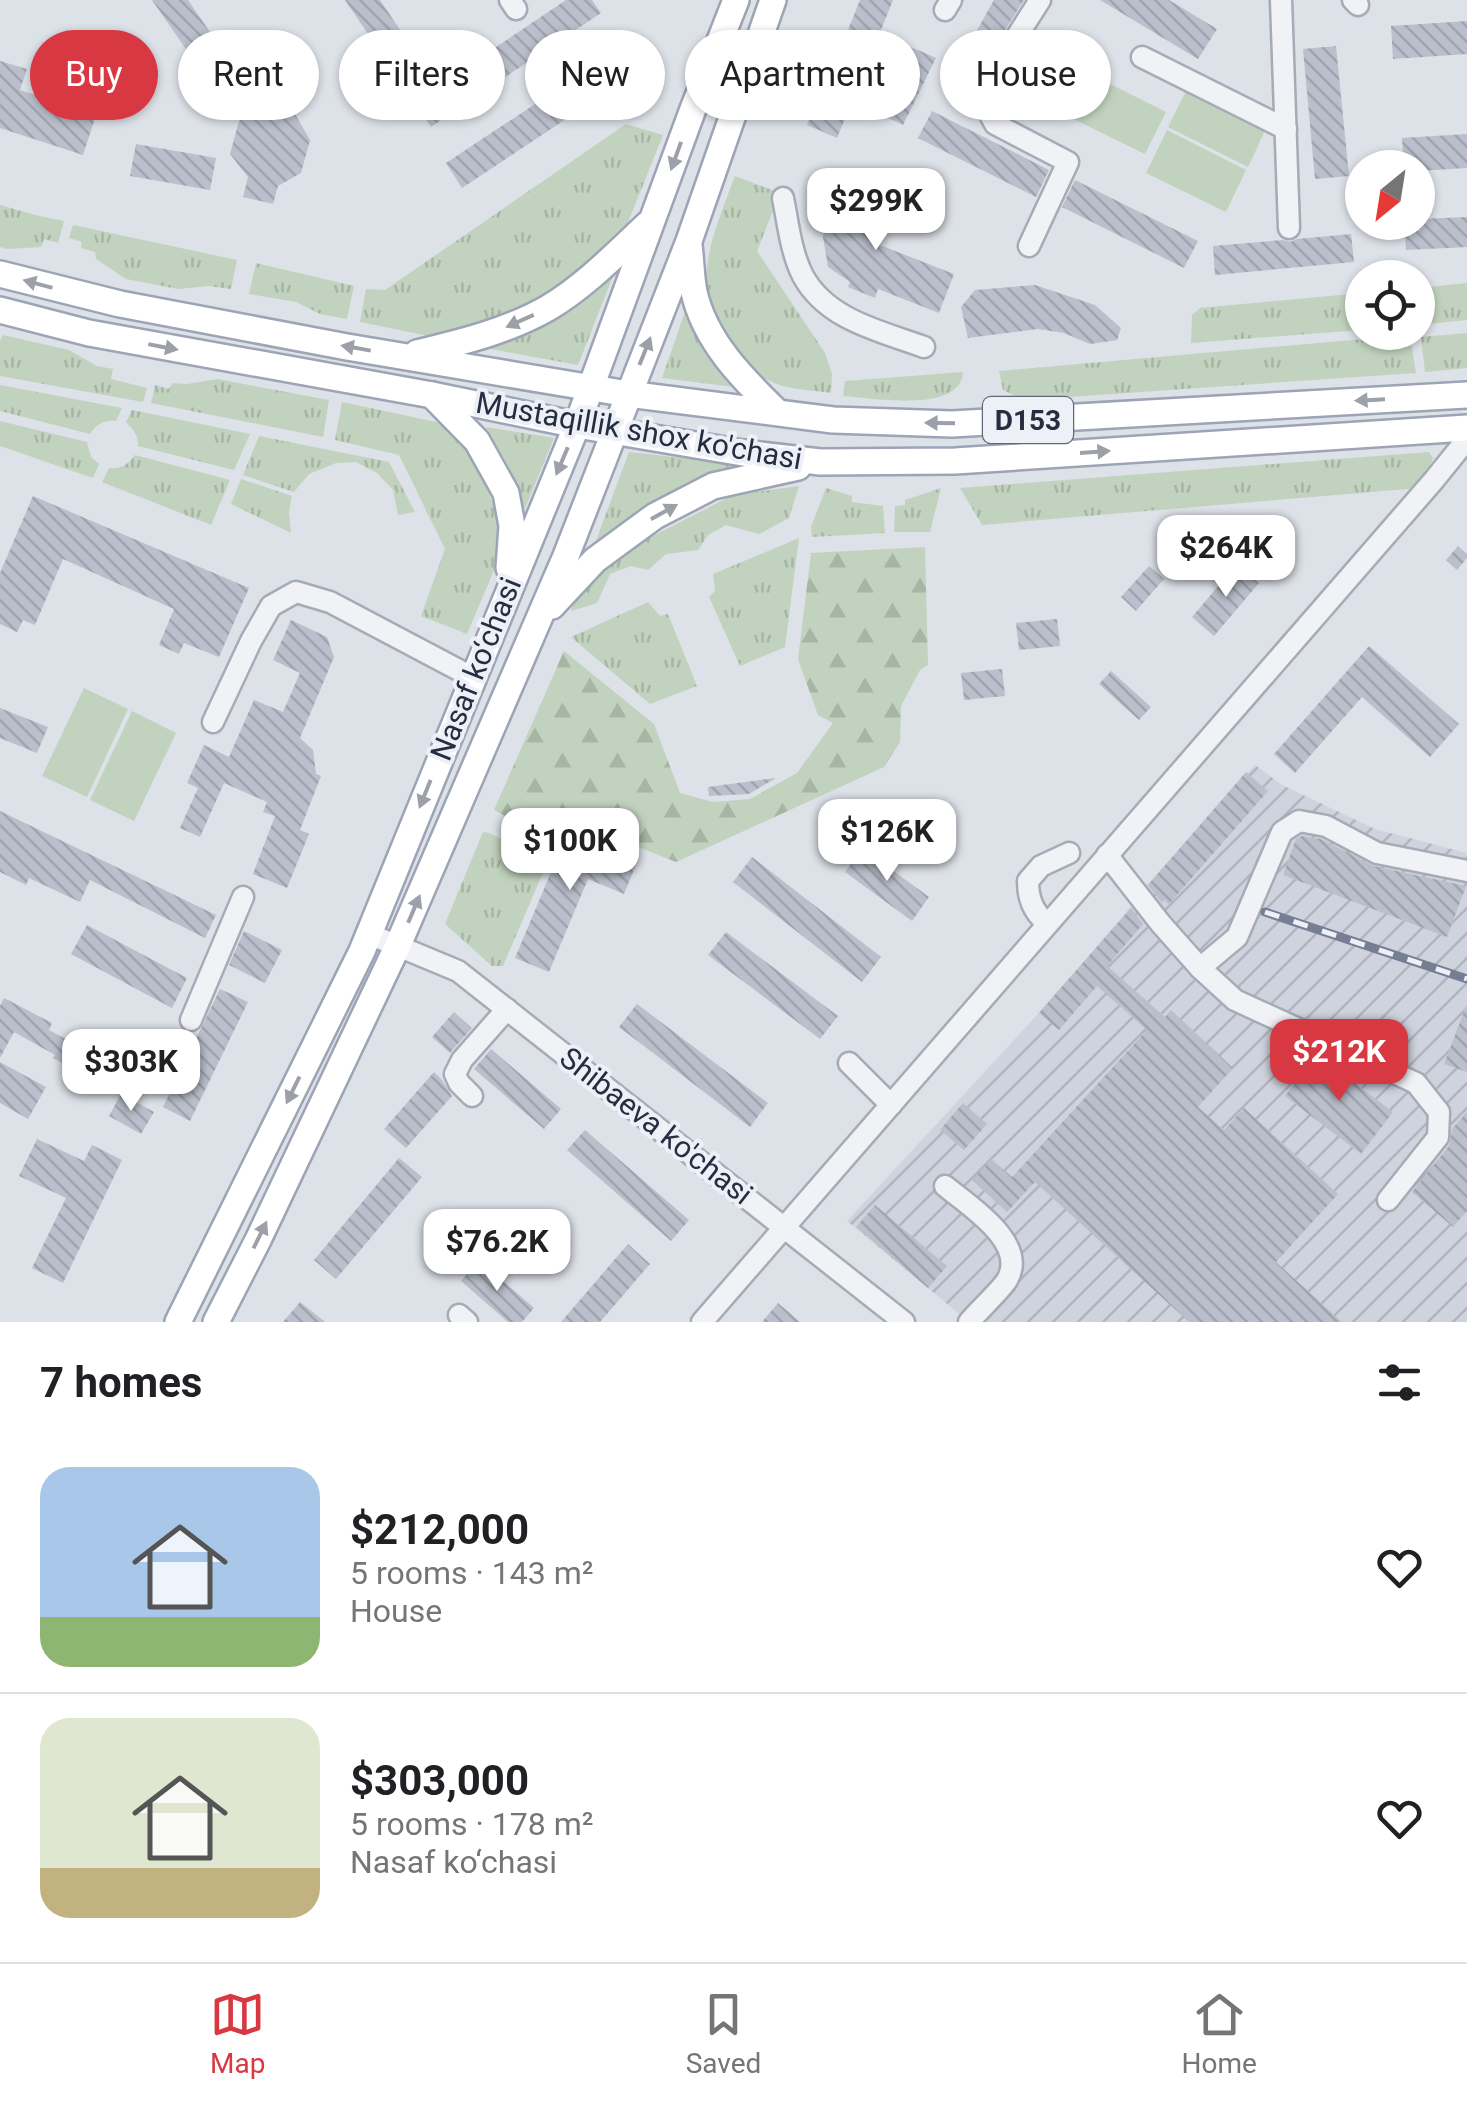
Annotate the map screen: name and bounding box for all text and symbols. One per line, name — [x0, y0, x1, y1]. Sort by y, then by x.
chip: Buy — [30, 30, 158, 120]
chip: Rent — [178, 30, 319, 120]
chip: Filters — [339, 30, 505, 120]
chip: New — [525, 30, 665, 120]
chip: Apartment — [685, 30, 920, 120]
chip: House — [940, 30, 1111, 120]
one-way arrow — [668, 142, 683, 172]
north arrow — [1345, 150, 1435, 240]
map controls — [1345, 150, 1435, 350]
pin: $299K — [806, 168, 946, 253]
text: $299K — [829, 181, 923, 219]
button: locate — [1345, 260, 1435, 350]
one-way arrow — [22, 275, 53, 291]
one-way arrow — [505, 313, 534, 329]
one-way arrow — [638, 336, 654, 366]
one-way arrow — [148, 340, 179, 355]
one-way arrow — [340, 340, 371, 355]
street label: Mustaqillik shox ko'chasi — [473, 385, 805, 476]
one-way arrow — [1353, 392, 1385, 408]
road number: D153 — [983, 397, 1073, 443]
one-way arrow — [924, 415, 956, 431]
one-way arrow — [1079, 444, 1111, 460]
one-way arrow — [554, 446, 570, 475]
one-way arrow — [650, 503, 678, 521]
pin: $264K — [1156, 515, 1296, 600]
text: $264K — [1179, 528, 1273, 566]
street label: Nasaf ko‘chasi — [423, 572, 528, 765]
one-way arrow — [417, 779, 433, 809]
pin: $126K — [817, 799, 957, 884]
pin: $100K — [500, 808, 640, 893]
text: $126K — [840, 812, 934, 850]
text: $100K — [523, 821, 617, 859]
one-way arrow — [406, 894, 422, 924]
pin: $212K — [1269, 1019, 1409, 1104]
pin: $303K — [61, 1029, 201, 1114]
text: $212K — [1292, 1032, 1386, 1070]
street label: Shibaeva ko'chasi — [553, 1040, 760, 1212]
text: $303K — [84, 1042, 178, 1080]
one-way arrow — [285, 1076, 302, 1105]
pin: $76.2K — [416, 1209, 578, 1294]
one-way arrow — [252, 1220, 269, 1249]
text: $76.2K — [445, 1222, 549, 1260]
icon: filters — [1372, 1355, 1427, 1410]
text: 7 homes — [40, 1358, 202, 1407]
text: $212,000 — [350, 1505, 529, 1554]
icon: home — [120, 1507, 240, 1627]
icon: heart — [1372, 1540, 1427, 1595]
text: 5 rooms · 143 m² — [350, 1554, 593, 1592]
text: House — [350, 1592, 442, 1630]
text: $303,000 — [350, 1756, 529, 1805]
icon: home — [120, 1758, 240, 1878]
icon: heart — [1372, 1791, 1427, 1846]
text: 5 rooms · 178 m² — [350, 1805, 593, 1843]
text: Nasaf ko‘chasi — [350, 1843, 557, 1881]
tab: Map — [210, 1987, 265, 2080]
tab: Saved — [686, 1987, 761, 2080]
tab: Home — [1182, 1987, 1257, 2080]

